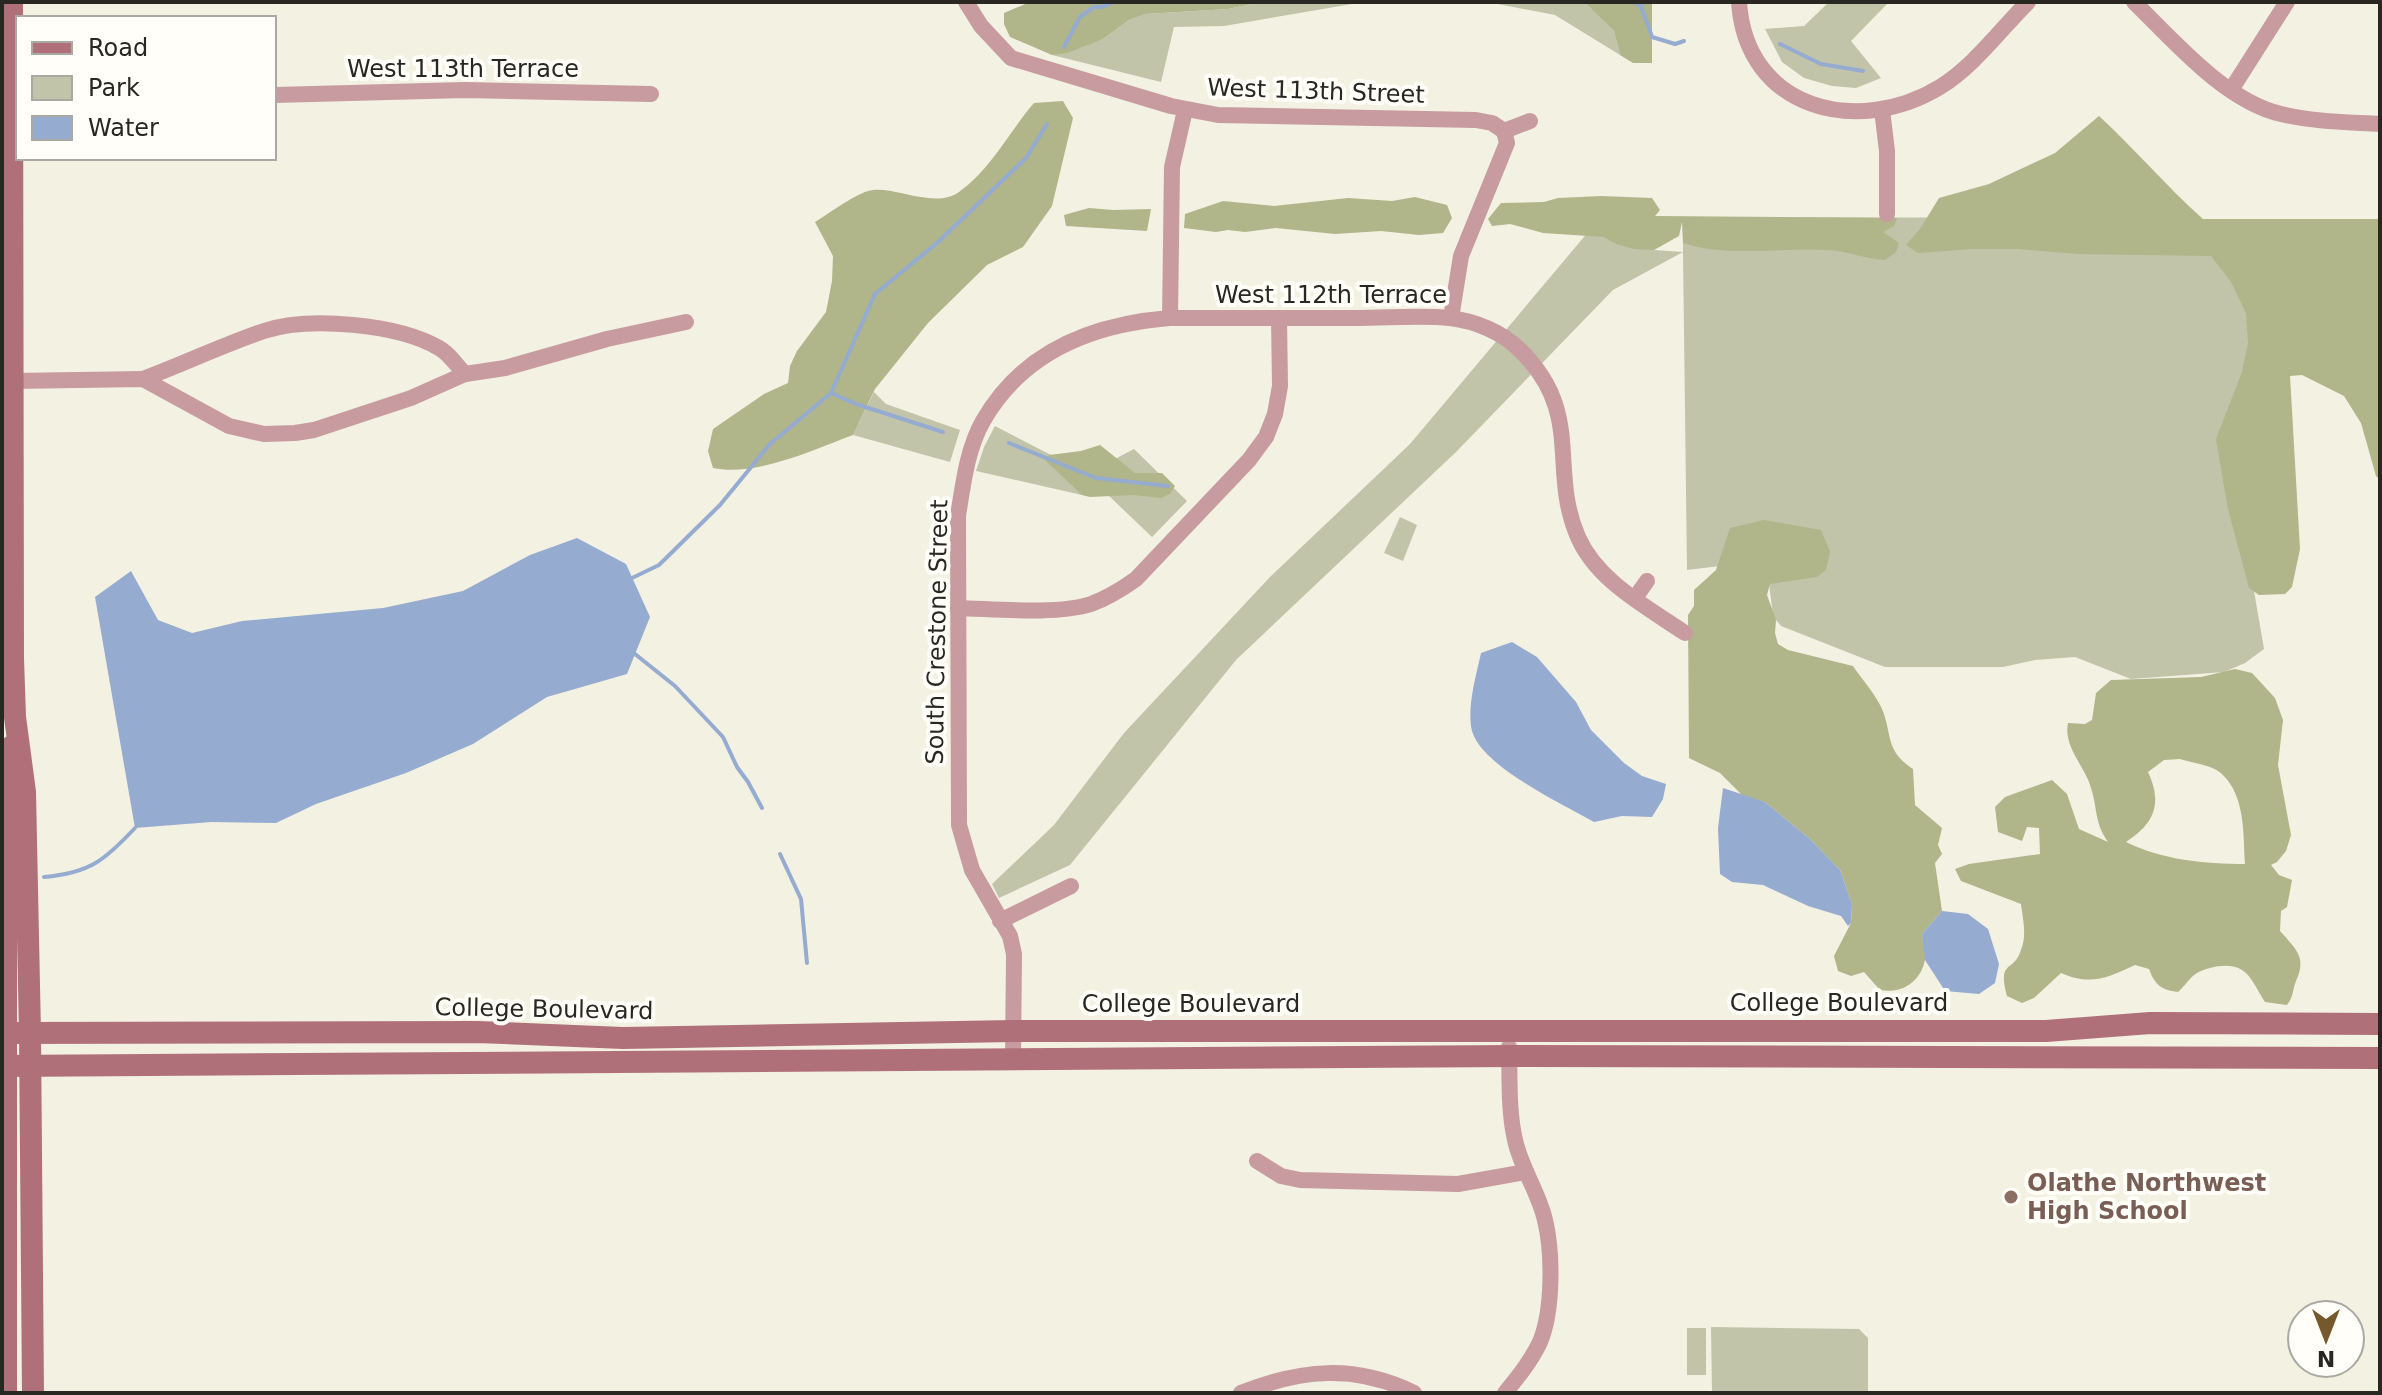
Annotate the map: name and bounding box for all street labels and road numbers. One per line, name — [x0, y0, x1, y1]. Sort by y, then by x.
street label: West 113th Terrace — [347, 55, 579, 83]
street label: West 113th Street — [1207, 73, 1425, 109]
street label: West 112th Terrace — [1215, 281, 1447, 309]
street label: South Crestone Street — [921, 499, 953, 765]
street label: College Boulevard — [1730, 989, 1948, 1017]
street label: College Boulevard — [1082, 990, 1300, 1018]
street label: College Boulevard — [434, 993, 654, 1025]

